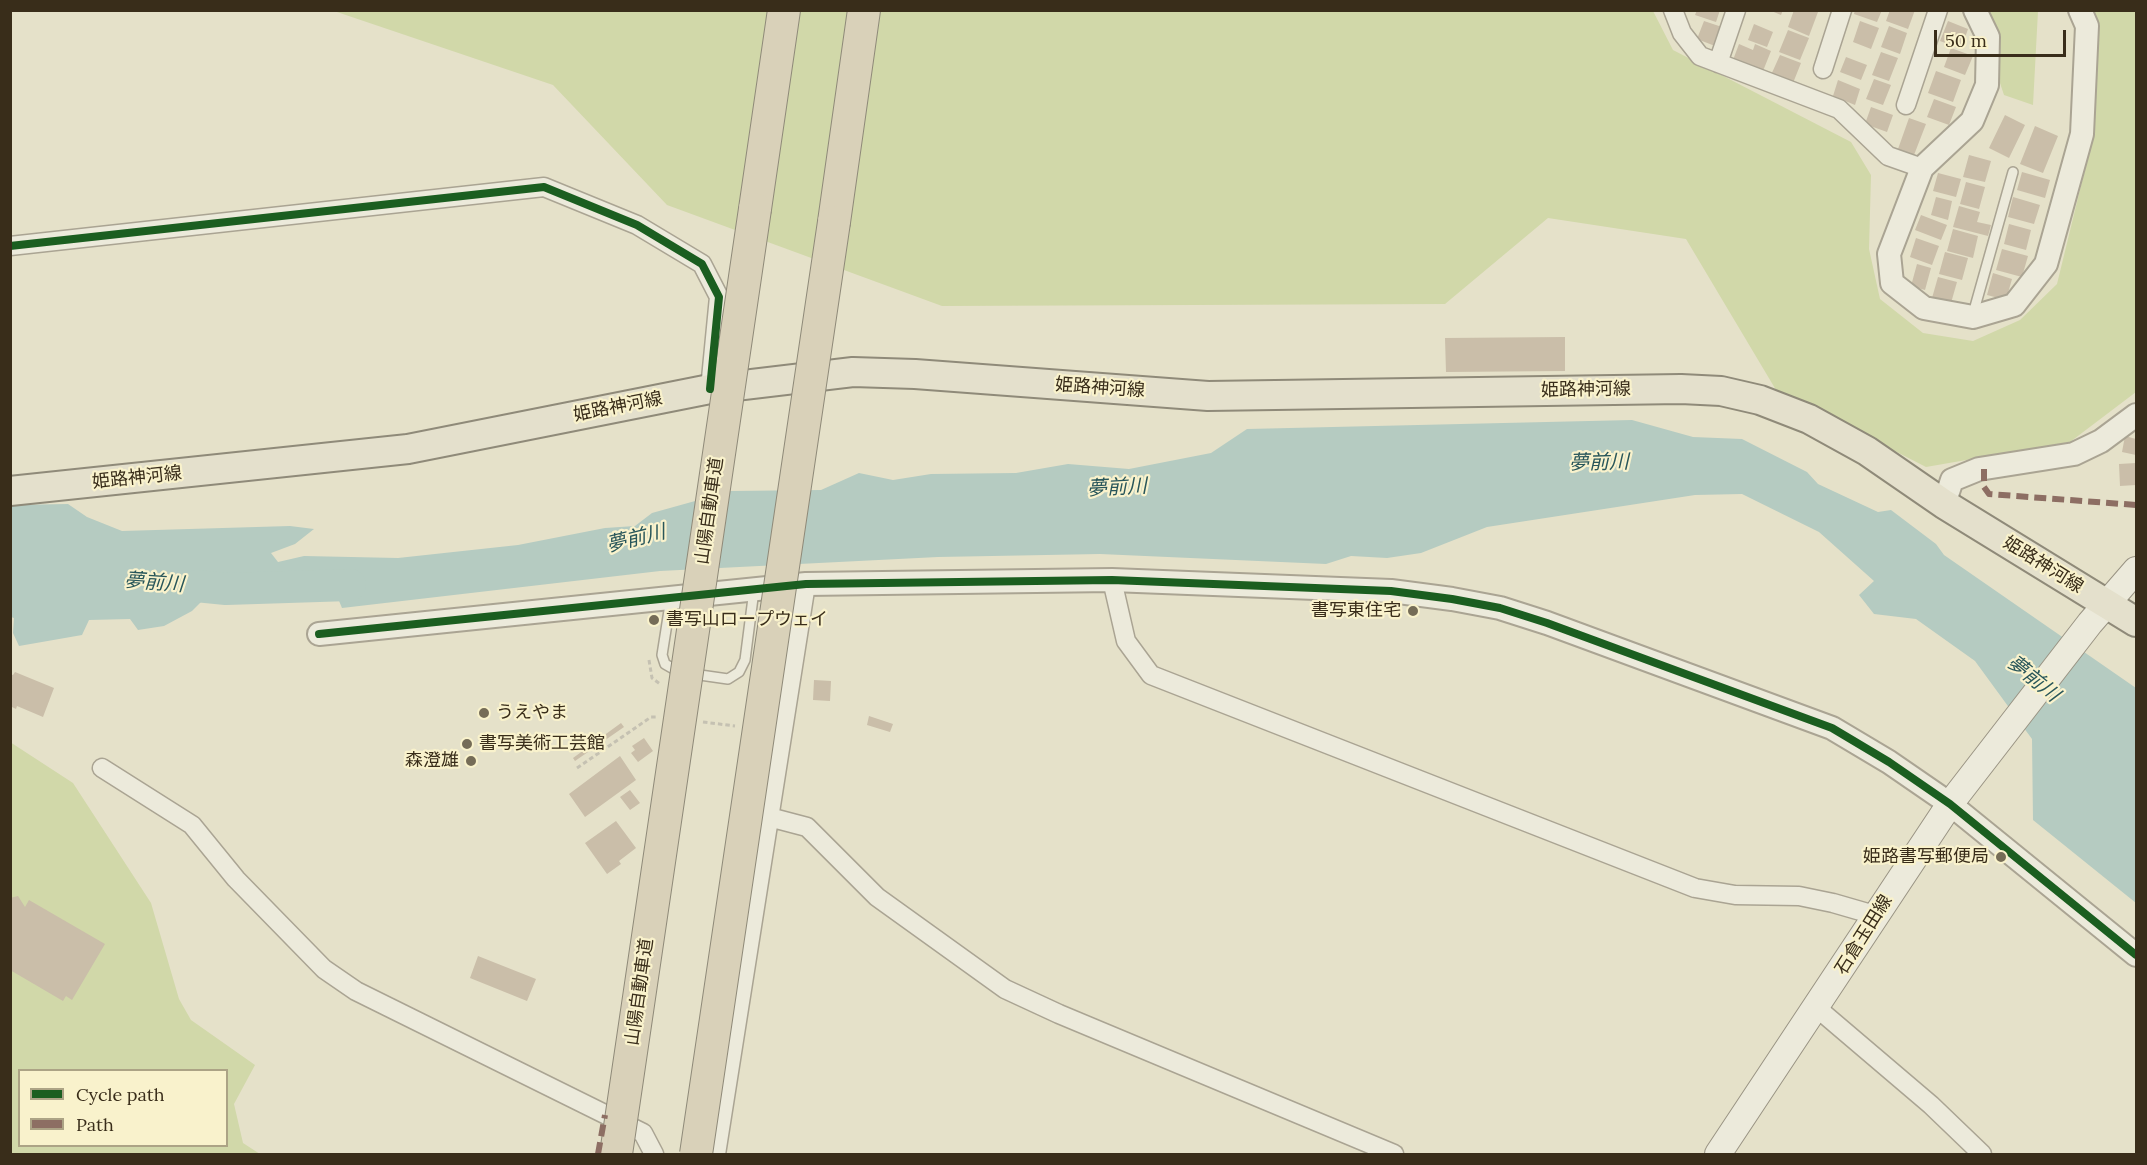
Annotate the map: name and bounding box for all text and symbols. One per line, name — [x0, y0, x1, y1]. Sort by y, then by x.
scale bar — [1937, 18, 2069, 56]
text: 50 m — [1945, 29, 1987, 52]
street label: 姫路神河線 — [1054, 374, 1146, 402]
street label: 姫路神河線 — [1541, 378, 1631, 402]
street label: 姫路神河線 — [572, 388, 664, 426]
water label: 夢前川 — [1569, 450, 1629, 476]
street label: 山陽自動車道 — [692, 456, 728, 566]
street label: 姫路神河線 — [91, 463, 183, 493]
water label: 夢前川 — [1086, 474, 1148, 502]
water label: 夢前川 — [604, 520, 668, 558]
street label: 姫路神河線 — [1999, 532, 2087, 598]
water label: 夢前川 — [123, 569, 185, 597]
place label: 書写東住宅 — [1311, 600, 1401, 622]
marker: 書写東住宅 — [1406, 604, 1420, 618]
place label: 書写山ロープウェイ — [666, 609, 828, 631]
marker: 書写山ロープウェイ — [647, 613, 661, 627]
water label: 夢前川 — [2002, 651, 2064, 707]
place label: うえやま — [496, 702, 568, 724]
marker: うえやま — [477, 706, 491, 720]
place label: 書写美術工芸館 — [479, 733, 605, 755]
marker: 書写美術工芸館 — [460, 737, 474, 751]
place label: 森澄雄 — [405, 750, 459, 772]
marker: 森澄雄 — [464, 754, 478, 768]
place label: 姫路書写郵便局 — [1863, 846, 1989, 868]
marker: 姫路書写郵便局 — [1994, 850, 2008, 864]
street label: 石倉玉田線 — [1831, 891, 1897, 979]
street label: 山陽自動車道 — [622, 937, 658, 1047]
legend — [18, 1069, 228, 1147]
text: Cycle path — [76, 1083, 165, 1106]
text: Path — [76, 1113, 114, 1136]

